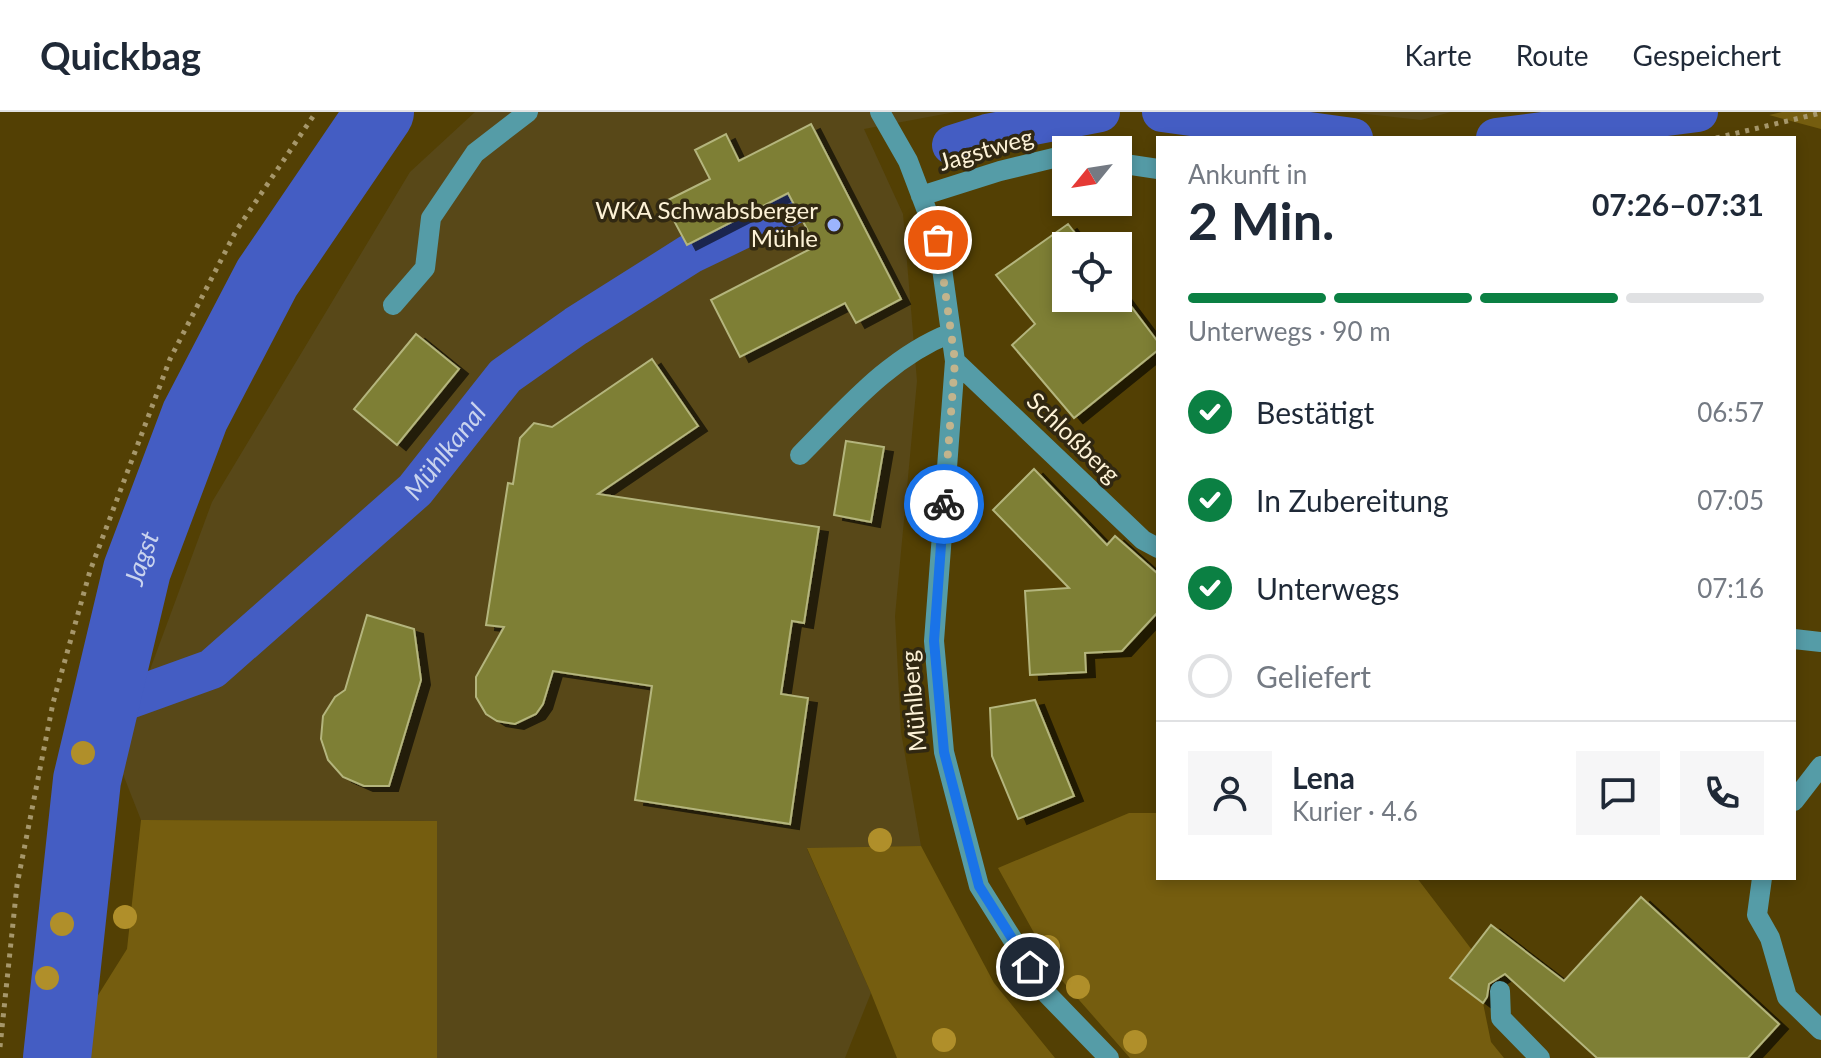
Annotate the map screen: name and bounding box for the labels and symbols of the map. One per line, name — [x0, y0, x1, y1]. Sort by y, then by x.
street label: Jagstweg — [935, 121, 1036, 176]
north arrow — [1052, 136, 1132, 216]
place label: WKA Schwabsberger Mühle — [595, 195, 818, 252]
pin — [904, 206, 972, 274]
marker: WKA Schwabsberger Mühle — [825, 216, 843, 234]
street label: Schloßberg — [1022, 385, 1127, 488]
water label: Mühlkanal — [397, 397, 492, 506]
courier — [904, 464, 984, 544]
water label: Jagst — [117, 526, 165, 589]
street label: Mühlberg — [894, 649, 931, 753]
pin — [996, 933, 1064, 1001]

